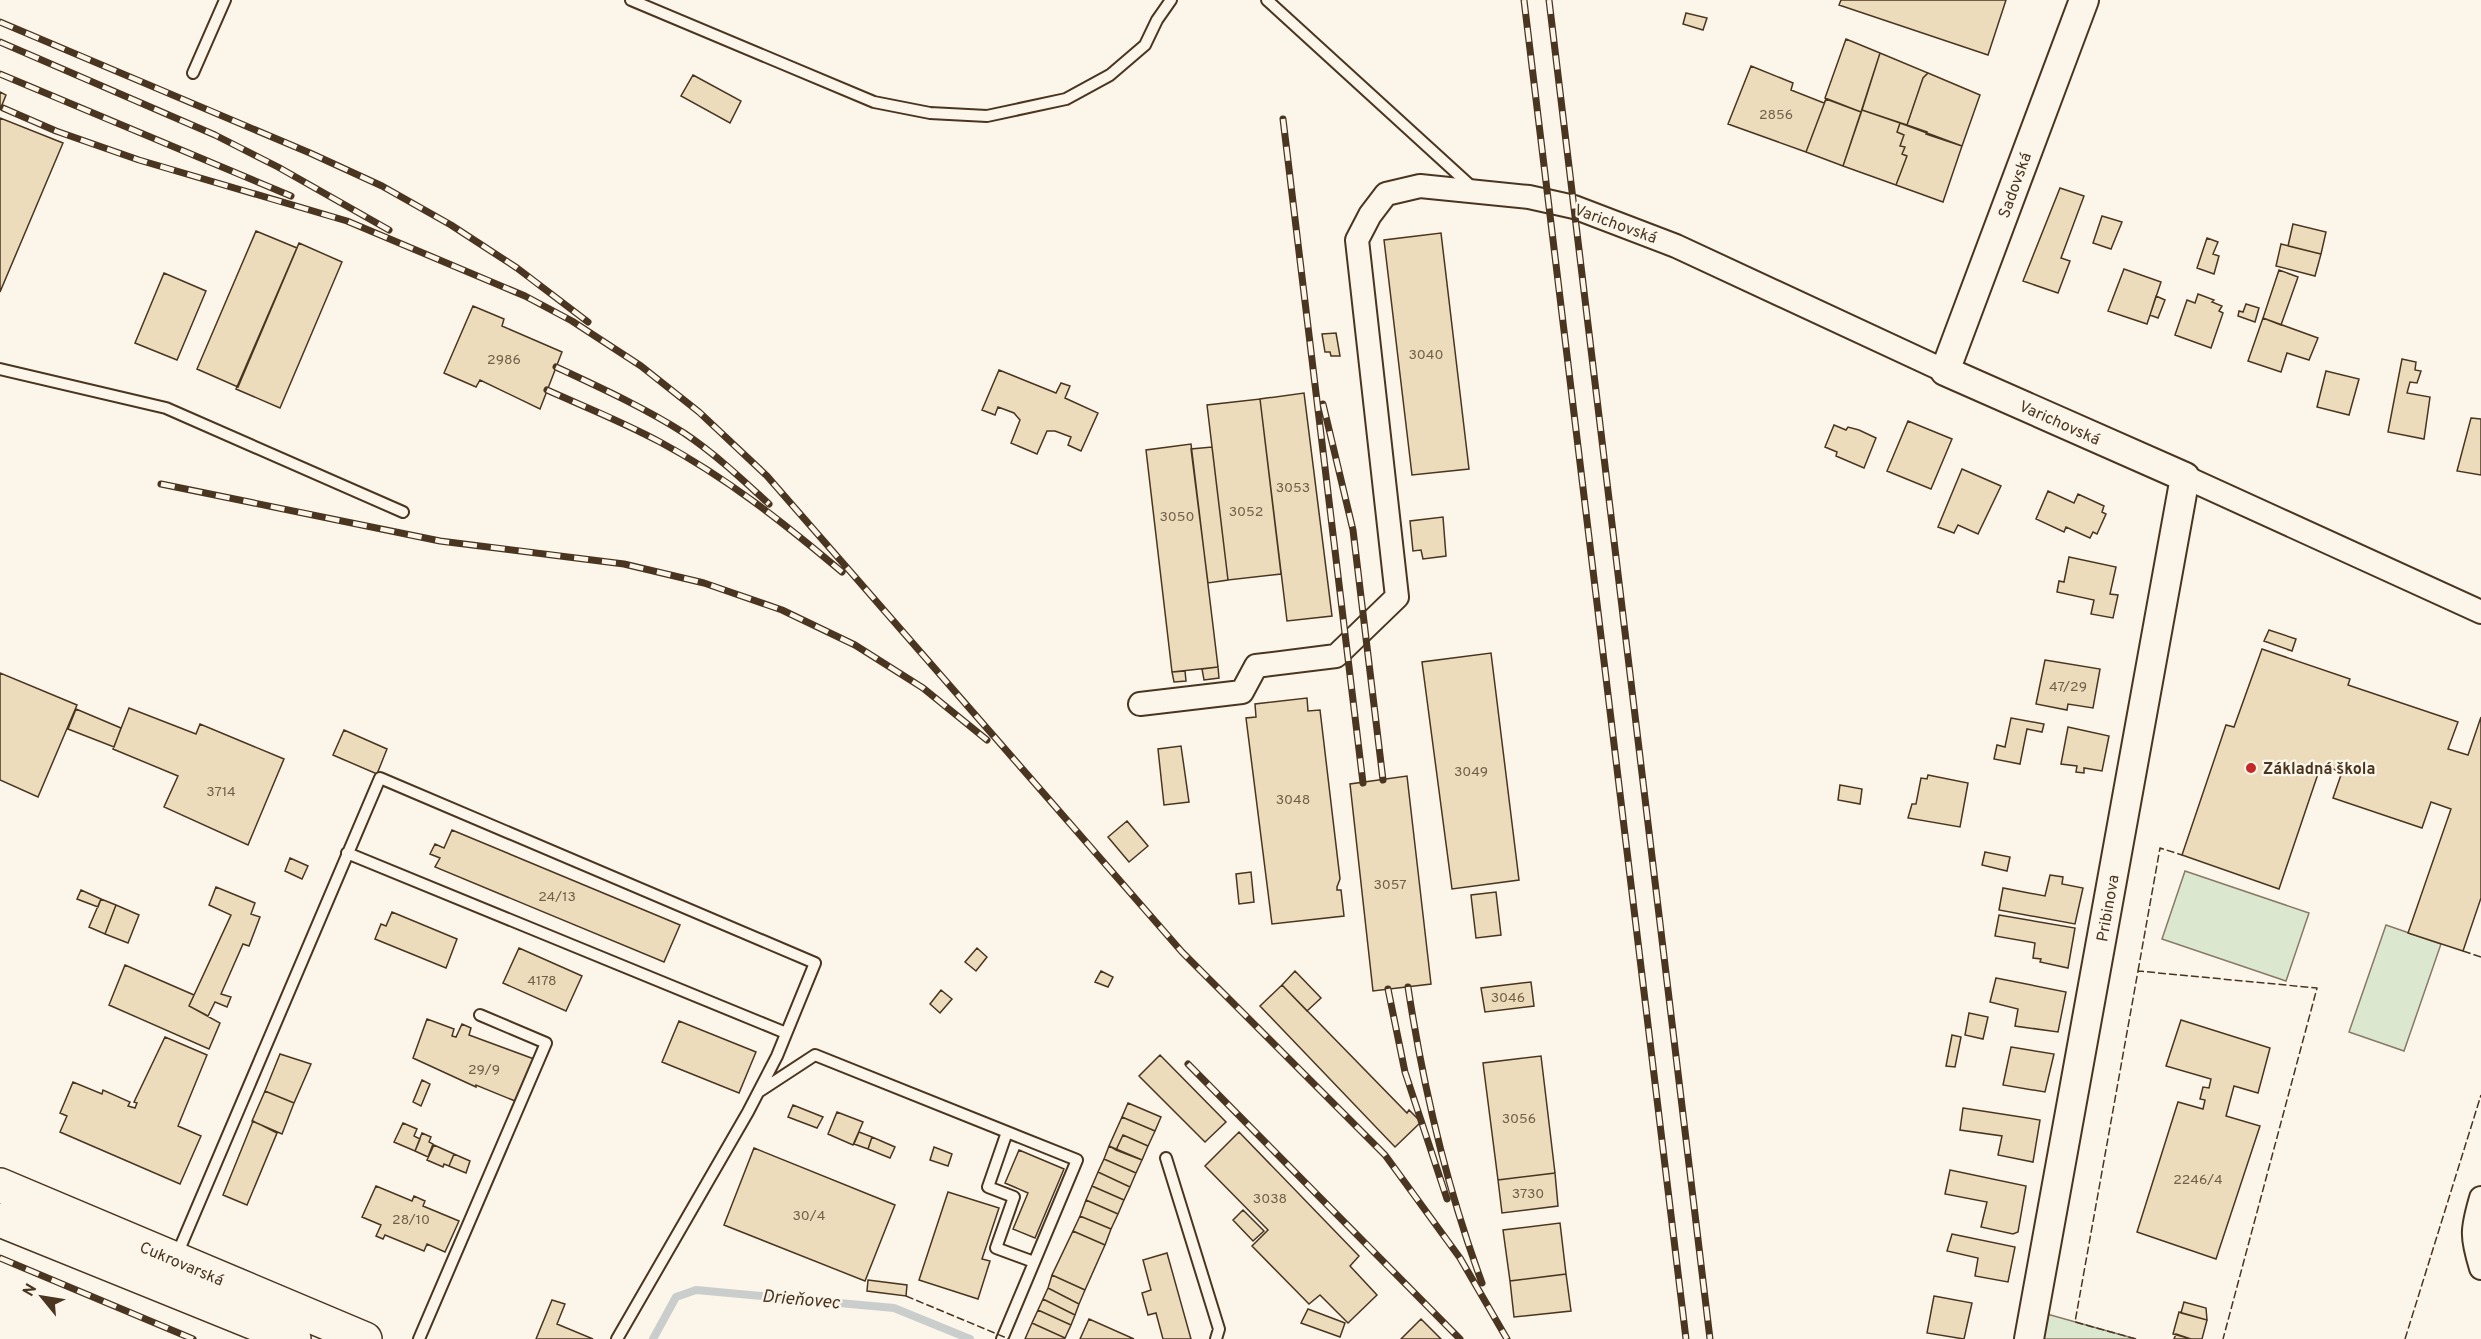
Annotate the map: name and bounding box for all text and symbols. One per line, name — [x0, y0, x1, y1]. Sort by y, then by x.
house number: 2856 — [1759, 107, 1793, 124]
street label: Sadovská — [1995, 150, 2037, 221]
street label: Varichovská — [1571, 201, 1659, 249]
house number: 3040 — [1409, 347, 1443, 364]
house number: 2986 — [487, 352, 521, 369]
street label: Varichovská — [2016, 397, 2103, 451]
house number: 3053 — [1276, 480, 1310, 497]
house number: 3052 — [1229, 504, 1263, 521]
house number: 3050 — [1160, 509, 1194, 526]
house number: 47/29 — [2049, 679, 2087, 696]
place label: Základná škola — [2263, 760, 2375, 780]
marker: Základná škola — [2244, 761, 2258, 775]
house number: 3049 — [1454, 764, 1488, 781]
house number: 3714 — [206, 784, 236, 801]
house number: 3048 — [1276, 792, 1310, 809]
street label: Pribinova — [2093, 873, 2125, 943]
house number: 3057 — [1373, 877, 1407, 894]
house number: 24/13 — [538, 889, 576, 906]
house number: 4178 — [527, 973, 557, 990]
house number: 3046 — [1491, 990, 1525, 1007]
house number: 29/9 — [468, 1062, 500, 1079]
house number: 3056 — [1502, 1111, 1536, 1128]
house number: 2246/4 — [2173, 1172, 2223, 1189]
house number: 3730 — [1512, 1186, 1544, 1203]
house number: 3038 — [1253, 1191, 1287, 1208]
house number: 30/4 — [793, 1208, 825, 1225]
house number: 28/10 — [392, 1212, 430, 1229]
street label: Cukrovarská — [136, 1238, 226, 1292]
north arrow — [12, 1267, 72, 1327]
text: N — [19, 1281, 42, 1300]
water label: Drieňovec — [761, 1286, 841, 1315]

